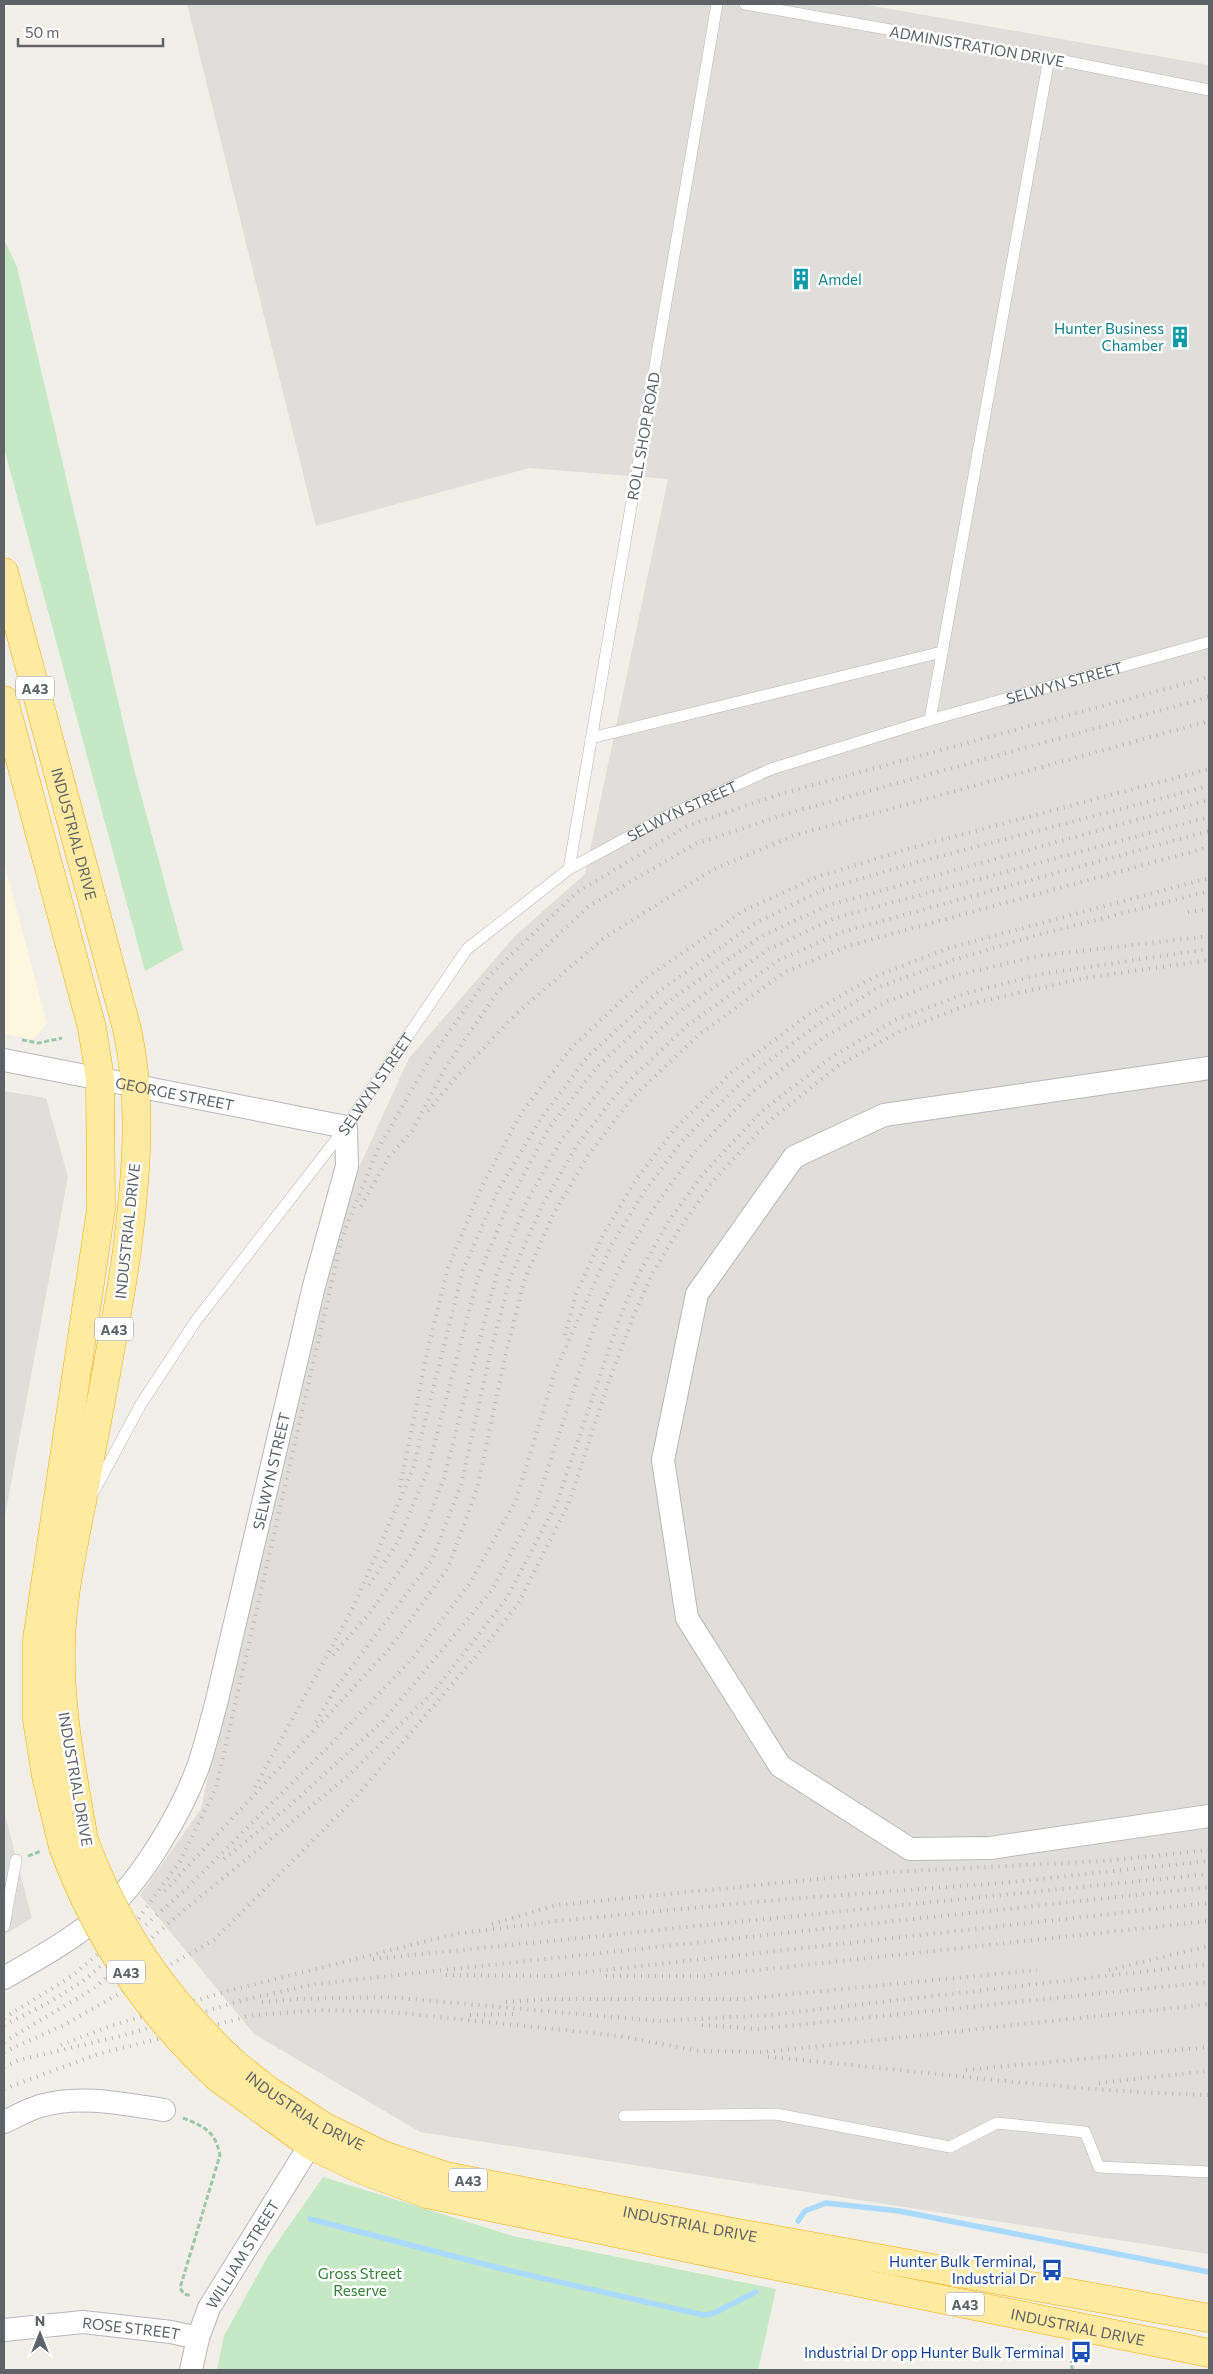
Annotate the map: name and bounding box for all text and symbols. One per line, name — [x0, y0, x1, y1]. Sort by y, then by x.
scale bar — [18, 15, 162, 47]
street label: ADMINISTRATION DRIVE — [888, 22, 1066, 70]
text: 50 m — [25, 23, 59, 41]
building icon: Amdel — [788, 266, 814, 292]
place label: Amdel — [818, 270, 862, 288]
place label: Hunter Business Chamber — [1054, 319, 1164, 354]
building icon: Hunter Business Chamber — [1167, 324, 1193, 350]
street label: ROLL SHOP ROAD — [623, 371, 663, 501]
street label: SELWYN STREET — [1004, 658, 1125, 707]
road number: A43 — [16, 676, 54, 700]
street label: INDUSTRIAL DRIVE — [48, 765, 101, 902]
street label: SELWYN STREET — [624, 776, 740, 845]
street label: SELWYN STREET — [334, 1029, 417, 1139]
street label: GEORGE STREET — [114, 1073, 236, 1114]
street label: INDUSTRIAL DRIVE — [111, 1162, 143, 1300]
road number: A43 — [95, 1318, 133, 1340]
street label: SELWYN STREET — [249, 1410, 293, 1532]
street label: INDUSTRIAL DRIVE — [55, 1710, 97, 1848]
road number: A43 — [107, 1960, 145, 1984]
street label: INDUSTRIAL DRIVE — [242, 2067, 368, 2154]
road number: A43 — [449, 2168, 487, 2192]
street label: WILLIAM STREET — [202, 2196, 283, 2312]
street label: INDUSTRIAL DRIVE — [621, 2202, 759, 2245]
place label: Hunter Bulk Terminal, Industrial Dr — [889, 2252, 1036, 2287]
bus stop icon: Hunter Bulk Terminal, Industrial Dr — [1039, 2257, 1065, 2283]
park label: Gross Street Reserve — [318, 2264, 402, 2299]
road number: A43 — [946, 2292, 984, 2316]
street label: INDUSTRIAL DRIVE — [1009, 2304, 1147, 2349]
north arrow — [15, 2309, 65, 2359]
text: N — [35, 2312, 45, 2329]
street label: ROSE STREET — [81, 2313, 182, 2343]
bus stop icon: Industrial Dr opp Hunter Bulk Terminal — [1068, 2339, 1094, 2365]
place label: Industrial Dr opp Hunter Bulk Terminal — [804, 2343, 1064, 2361]

